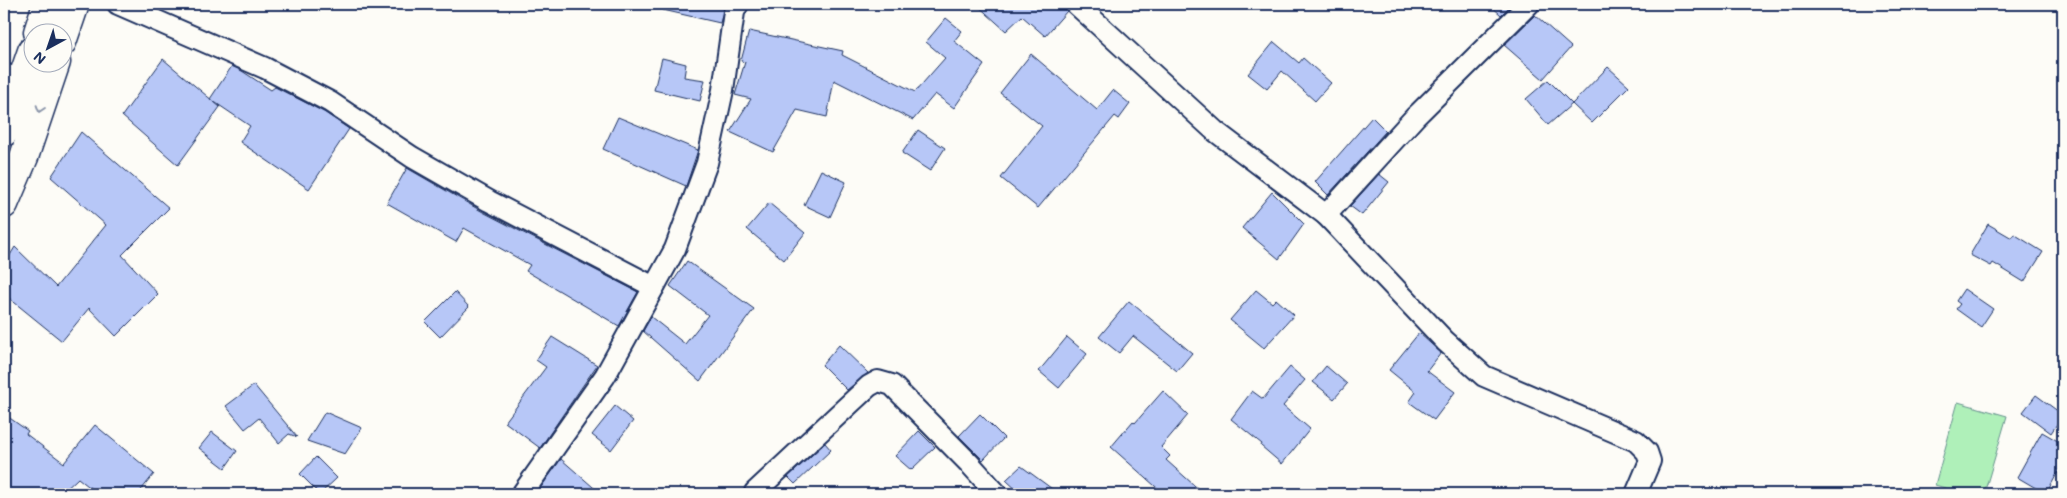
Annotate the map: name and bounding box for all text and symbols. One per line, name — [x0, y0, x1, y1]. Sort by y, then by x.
north arrow — [22, 22, 72, 72]
text: N — [29, 48, 50, 69]
one-way arrow — [36, 104, 46, 112]

